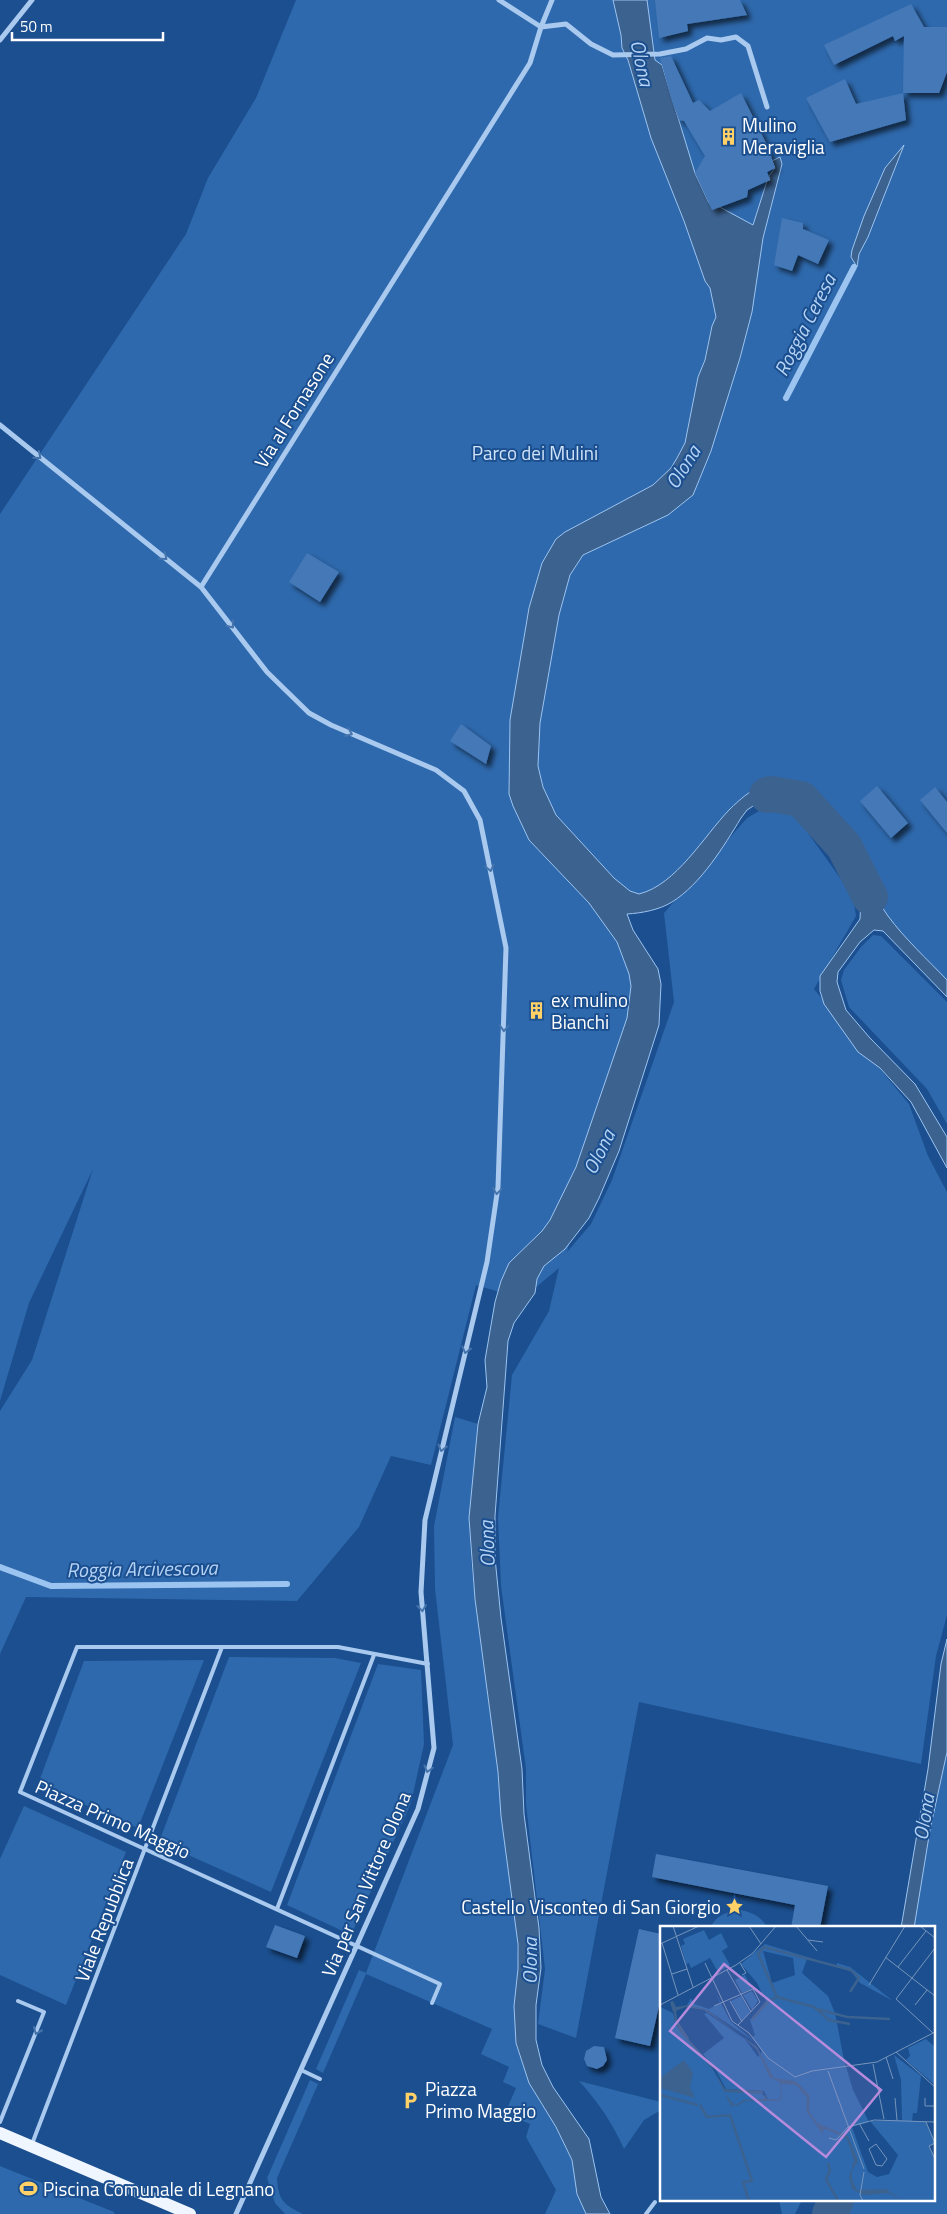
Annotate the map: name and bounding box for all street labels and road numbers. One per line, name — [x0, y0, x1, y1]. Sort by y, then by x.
street label: Via al Fornasone — [246, 346, 341, 473]
street label: Piazza Primo Maggio — [31, 1771, 195, 1866]
street label: Via per San Vittore Olona — [313, 1786, 418, 1981]
street label: Viale Repubblica — [67, 1853, 141, 1986]

